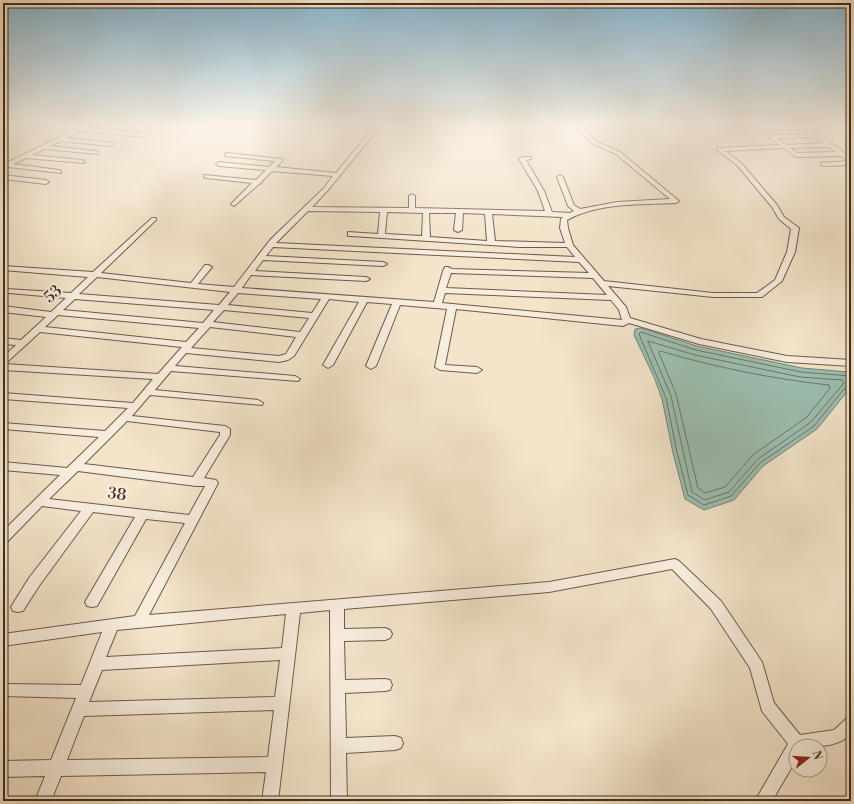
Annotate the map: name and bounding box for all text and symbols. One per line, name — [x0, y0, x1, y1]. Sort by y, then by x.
street label: 53 — [40, 281, 66, 307]
street label: 38 — [107, 483, 128, 505]
north arrow — [788, 738, 828, 778]
text: N — [809, 749, 825, 762]

